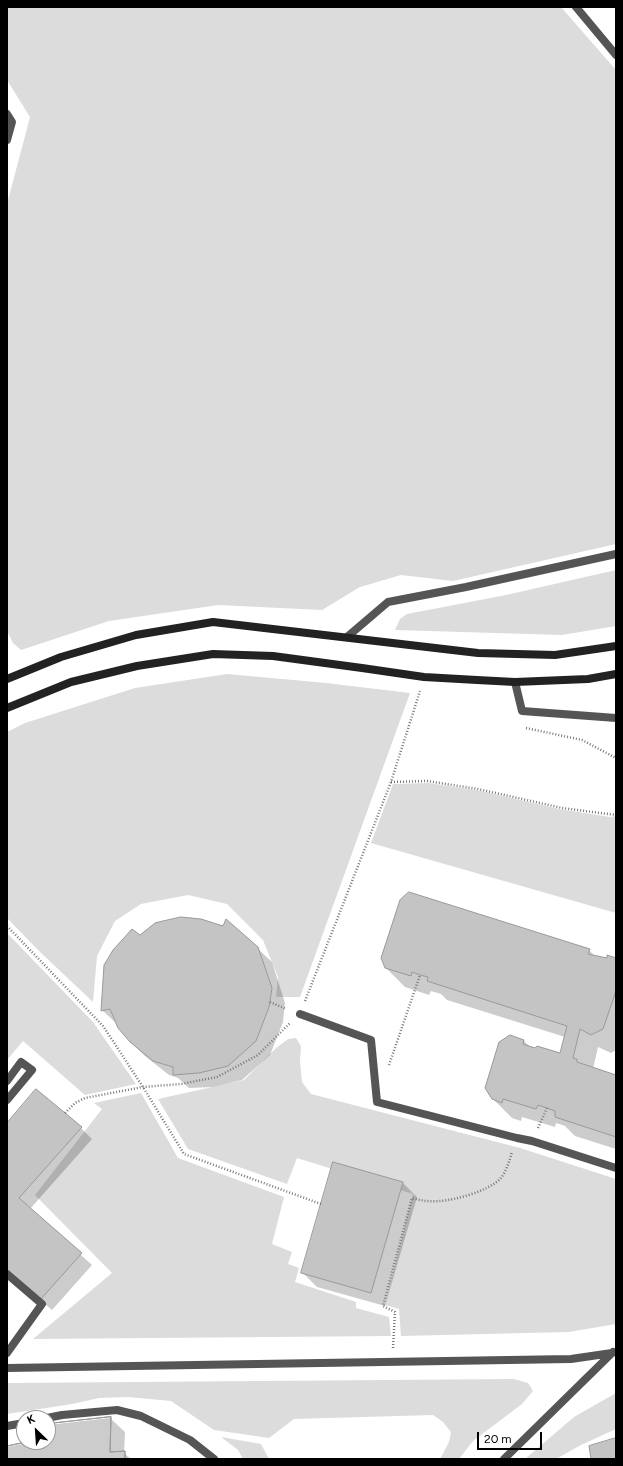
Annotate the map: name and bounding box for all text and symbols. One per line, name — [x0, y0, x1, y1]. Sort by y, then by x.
north arrow — [16, 1410, 56, 1450]
text: K — [25, 1412, 37, 1427]
scale bar — [479, 1424, 544, 1450]
text: 20 m — [484, 1432, 512, 1446]

